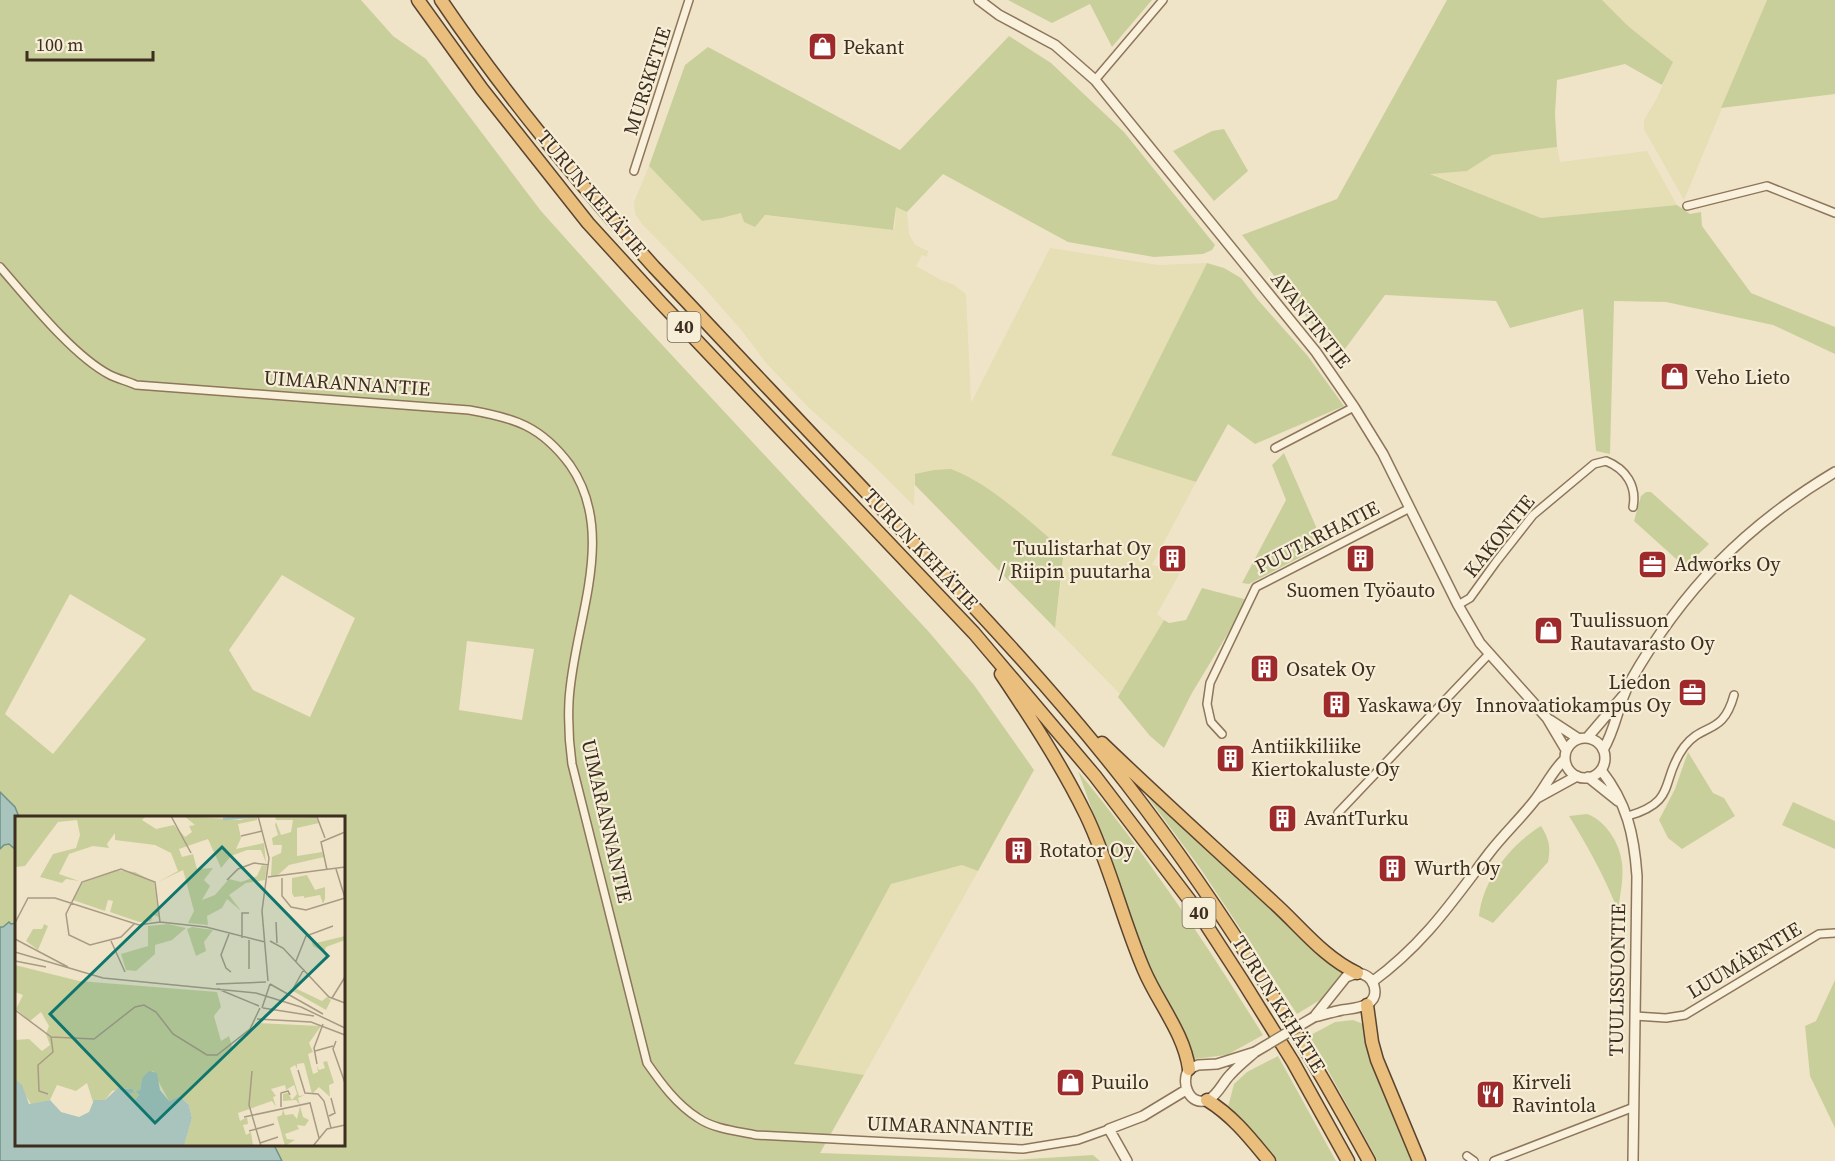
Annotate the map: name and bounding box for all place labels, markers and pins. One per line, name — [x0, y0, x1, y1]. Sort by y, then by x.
shop icon: Pekant — [806, 31, 838, 63]
place label: Pekant — [843, 33, 904, 61]
shop icon: Veho Lieto — [1658, 361, 1690, 393]
place label: Veho Lieto — [1695, 363, 1790, 391]
place label: Tuulistarhat Oy / Riipin puutarha — [999, 534, 1152, 585]
building icon: Tuulistarhat Oy / Riipin puutarha — [1156, 543, 1188, 575]
building icon: Suomen Työauto — [1345, 543, 1377, 575]
office icon: Adworks Oy — [1637, 548, 1669, 580]
place label: Adworks Oy — [1674, 550, 1781, 578]
place label: Suomen Työauto — [1287, 576, 1435, 604]
place label: Tuulissuon Rautavarasto Oy — [1570, 606, 1715, 657]
shop icon: Tuulissuon Rautavarasto Oy — [1533, 615, 1565, 647]
building icon: Osatek Oy — [1249, 653, 1281, 685]
place label: Osatek Oy — [1286, 655, 1376, 683]
place label: Liedon Innovaatiokampus Oy — [1475, 668, 1672, 719]
office icon: Liedon Innovaatiokampus Oy — [1676, 677, 1708, 709]
building icon: Yaskawa Oy — [1320, 689, 1352, 721]
place label: Yaskawa Oy — [1357, 691, 1462, 719]
place label: Antiikkiliike Kiertokaluste Oy — [1251, 732, 1400, 783]
building icon: Antiikkiliike Kiertokaluste Oy — [1214, 742, 1246, 774]
building icon: AvantTurku — [1267, 802, 1299, 834]
place label: AvantTurku — [1304, 804, 1409, 832]
building icon: Rotator Oy — [1002, 834, 1034, 866]
place label: Rotator Oy — [1039, 836, 1135, 864]
building icon: Wurth Oy — [1377, 852, 1409, 884]
place label: Wurth Oy — [1414, 854, 1501, 882]
shop icon: Puuilo — [1054, 1066, 1086, 1098]
place label: Puuilo — [1091, 1068, 1149, 1096]
place label: Kirveli Ravintola — [1512, 1068, 1597, 1119]
restaurant icon: Kirveli Ravintola — [1475, 1078, 1507, 1110]

